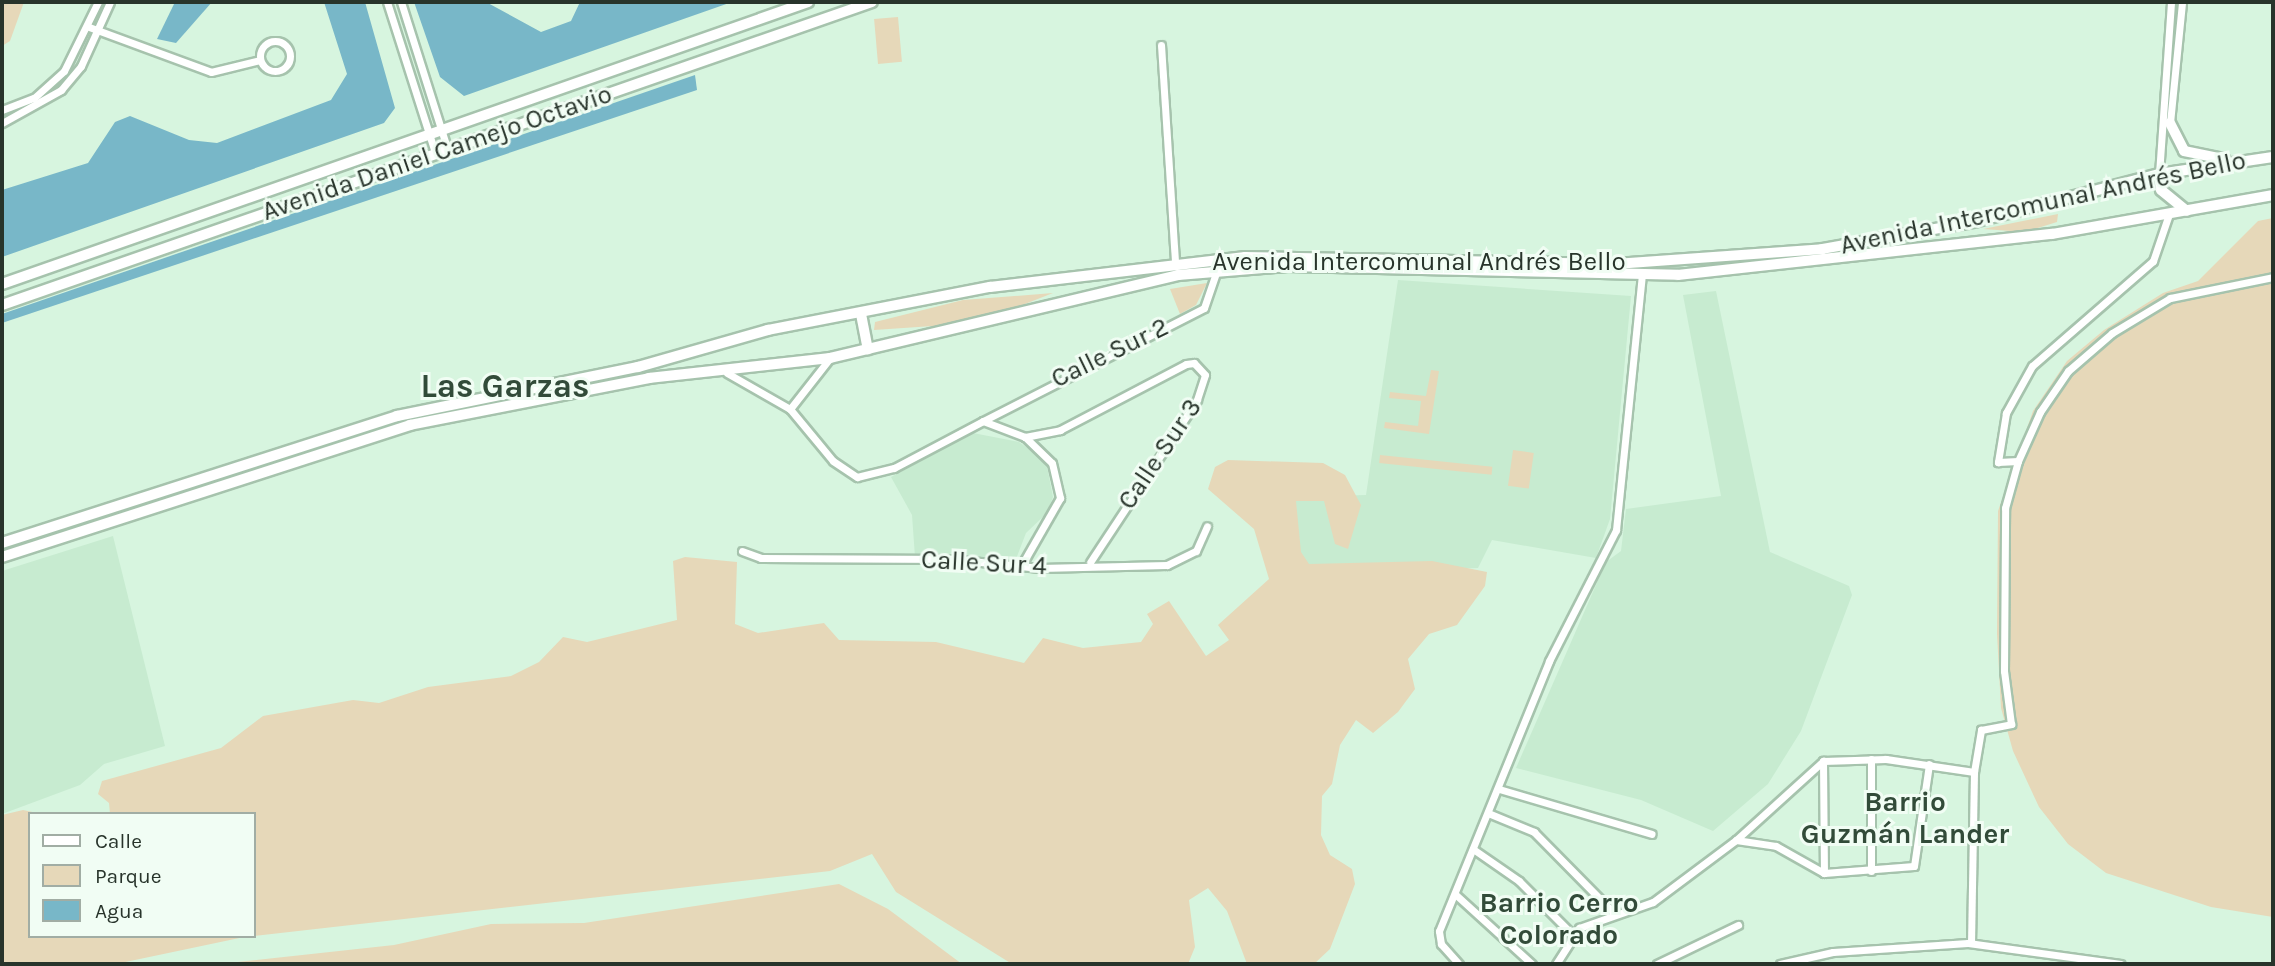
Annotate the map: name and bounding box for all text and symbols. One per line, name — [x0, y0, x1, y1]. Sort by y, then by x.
street label: Avenida Daniel Camejo Octavio — [258, 78, 616, 228]
street label: Avenida Intercomunal Andrés Bello — [1837, 145, 2249, 261]
street label: Avenida Intercomunal Andrés Bello — [1212, 246, 1626, 278]
street label: Calle Sur 2 — [1046, 311, 1174, 395]
district label: Las Garzas — [420, 367, 590, 407]
street label: Calle Sur 3 — [1112, 393, 1208, 515]
street label: Calle Sur 4 — [920, 544, 1048, 582]
district label: Barrio Guzmán Lander — [1801, 785, 2009, 851]
legend — [28, 812, 256, 938]
text: Calle — [95, 829, 142, 853]
text: Parque — [95, 864, 162, 888]
district label: Barrio Cerro Colorado — [1479, 886, 1639, 952]
text: Agua — [95, 899, 143, 923]

